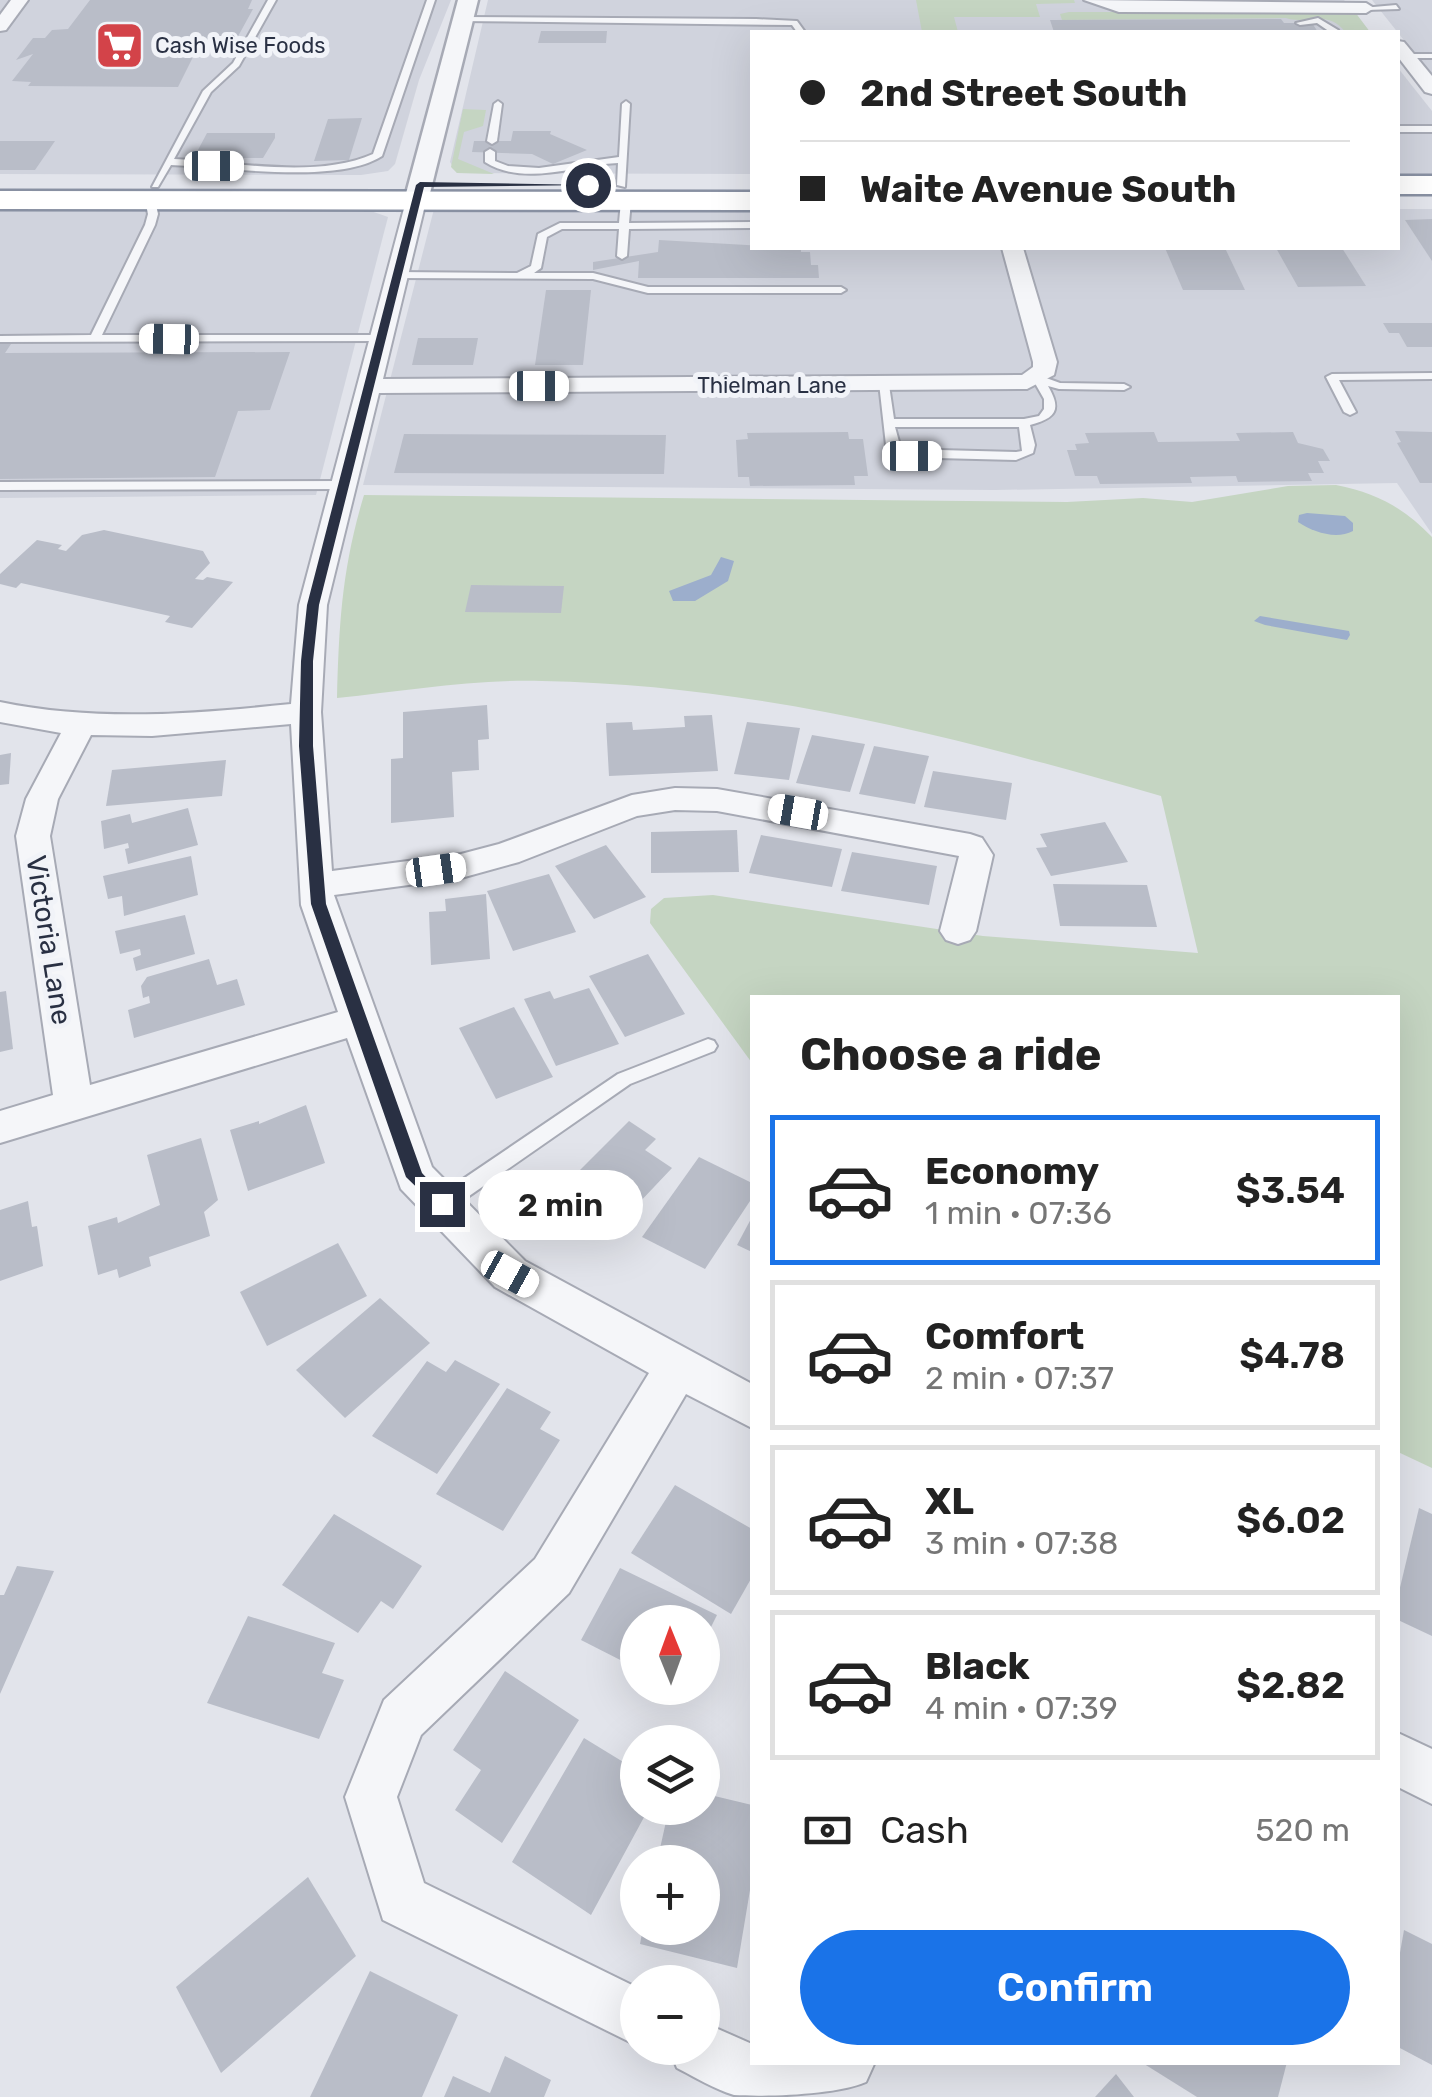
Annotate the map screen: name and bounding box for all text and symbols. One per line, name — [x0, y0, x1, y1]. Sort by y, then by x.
supermarket icon: Cash Wise Foods — [94, 19, 146, 71]
place label: Cash Wise Foods — [155, 32, 326, 59]
text: 2nd Street South — [860, 70, 1187, 116]
car — [184, 151, 244, 181]
route start — [566, 163, 611, 208]
text: Waite Avenue South — [860, 166, 1236, 212]
car — [139, 323, 199, 355]
car — [509, 371, 569, 401]
street label: Thielman Lane — [697, 372, 847, 399]
car — [882, 441, 942, 471]
car — [766, 792, 830, 832]
car — [404, 851, 468, 889]
street label: Victoria Lane — [19, 853, 79, 1027]
text: Choose a ride — [800, 1028, 1102, 1081]
icon: car — [805, 1145, 895, 1235]
text: Economy — [925, 1148, 1099, 1194]
text: $3.54 — [1236, 1167, 1345, 1213]
callout: 2 min — [477, 1169, 642, 1239]
route end — [420, 1182, 465, 1227]
text: 2 min — [518, 1186, 603, 1224]
text: 1 min · 07:36 — [925, 1194, 1112, 1232]
car — [476, 1246, 544, 1302]
icon: car — [805, 1310, 895, 1400]
text: Comfort — [925, 1313, 1084, 1359]
text: $4.78 — [1239, 1332, 1345, 1378]
text: 2 min · 07:37 — [925, 1359, 1114, 1397]
icon: car — [805, 1475, 895, 1565]
text: XL — [925, 1478, 974, 1524]
text: $6.02 — [1236, 1497, 1345, 1543]
text: 3 min · 07:38 — [925, 1524, 1118, 1562]
north arrow — [620, 1605, 720, 1705]
map controls — [620, 1605, 720, 2065]
icon: car — [805, 1640, 895, 1730]
text: Black — [925, 1643, 1030, 1689]
text: $2.82 — [1236, 1662, 1345, 1708]
text: 4 min · 07:39 — [925, 1689, 1118, 1727]
button: layers — [620, 1725, 720, 1825]
icon: cash — [800, 1803, 855, 1858]
text: Cash — [880, 1807, 969, 1853]
text: 520 m — [1256, 1811, 1350, 1849]
button: + — [620, 1845, 720, 1945]
button: Confirm — [800, 1930, 1350, 2045]
button: − — [620, 1965, 720, 2065]

